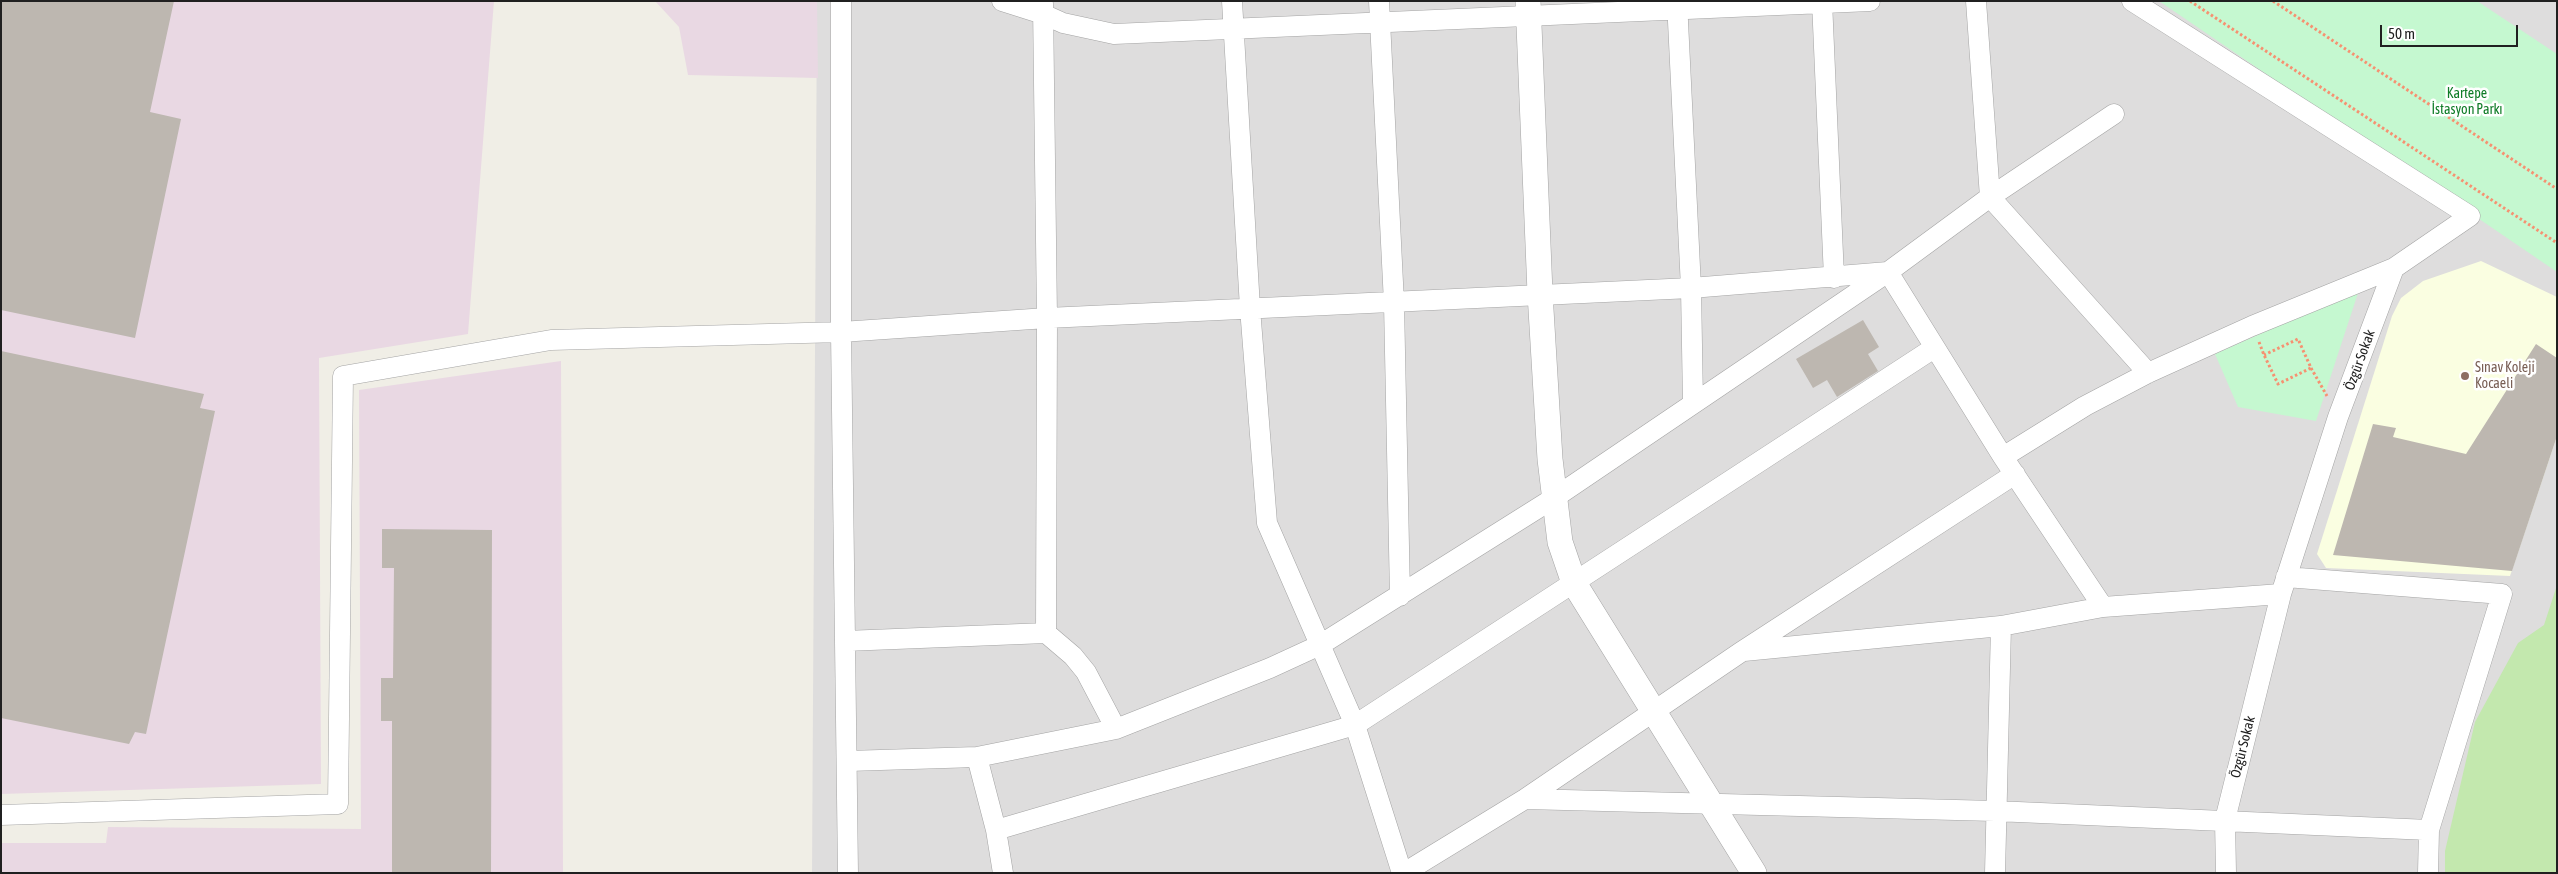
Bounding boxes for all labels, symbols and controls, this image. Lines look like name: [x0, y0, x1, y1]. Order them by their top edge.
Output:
scale bar: [2383, 15, 2520, 47]
text: 50 m: [2388, 25, 2415, 42]
park label: Kartepe İstasyon Parkı: [2431, 86, 2503, 118]
street label: Özgür Sokak: [2341, 327, 2379, 393]
place label: Sınav Koleji Kocaeli: [2475, 360, 2535, 392]
marker: Sınav Koleji Kocaeli: [2459, 370, 2471, 382]
street label: Özgür Sokak: [2227, 714, 2259, 780]

